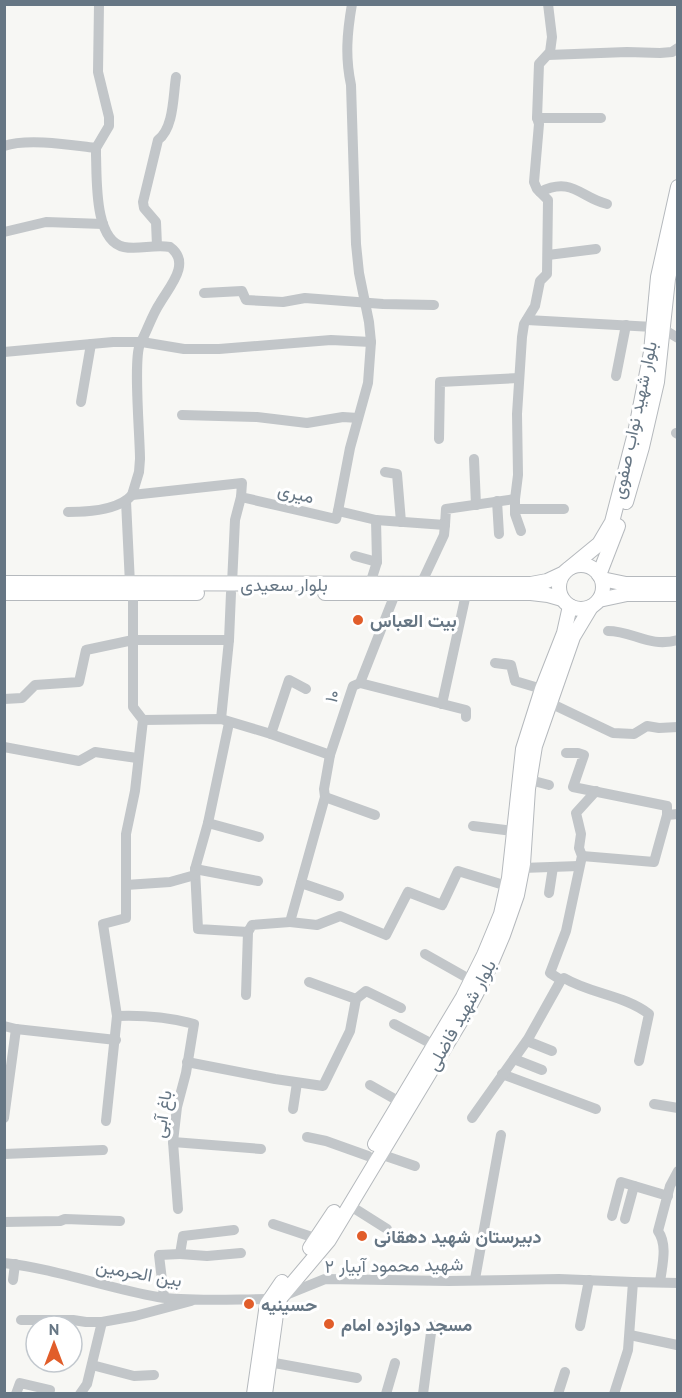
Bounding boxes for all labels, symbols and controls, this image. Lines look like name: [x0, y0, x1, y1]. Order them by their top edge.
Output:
street label: بلوار شهید نواب صفوی: [606, 339, 662, 501]
street label: میری: [276, 478, 316, 508]
street label: بلوار سعیدی: [240, 573, 328, 596]
place label: بیت العباس: [370, 609, 457, 632]
marker: بیت العباس: [351, 613, 365, 627]
street label: ۱۰: [319, 686, 345, 706]
street label: بلوار شهید فاضلی: [421, 955, 501, 1075]
street label: باغ آبی: [147, 1089, 178, 1139]
place label: دبیرستان شهید دهقانی: [374, 1225, 542, 1248]
marker: دبیرستان شهید دهقانی: [355, 1229, 369, 1243]
street label: شهید محمود آبیار ۲: [324, 1252, 464, 1278]
street label: بین الحرمین: [94, 1254, 184, 1292]
place label: حسینیه: [261, 1293, 317, 1316]
marker: حسینیه: [242, 1297, 256, 1311]
place label: مسجد دوازده امام: [341, 1313, 473, 1337]
north arrow: [24, 1314, 84, 1374]
marker: مسجد دوازده امام: [322, 1317, 336, 1331]
text: N: [49, 1319, 59, 1339]

